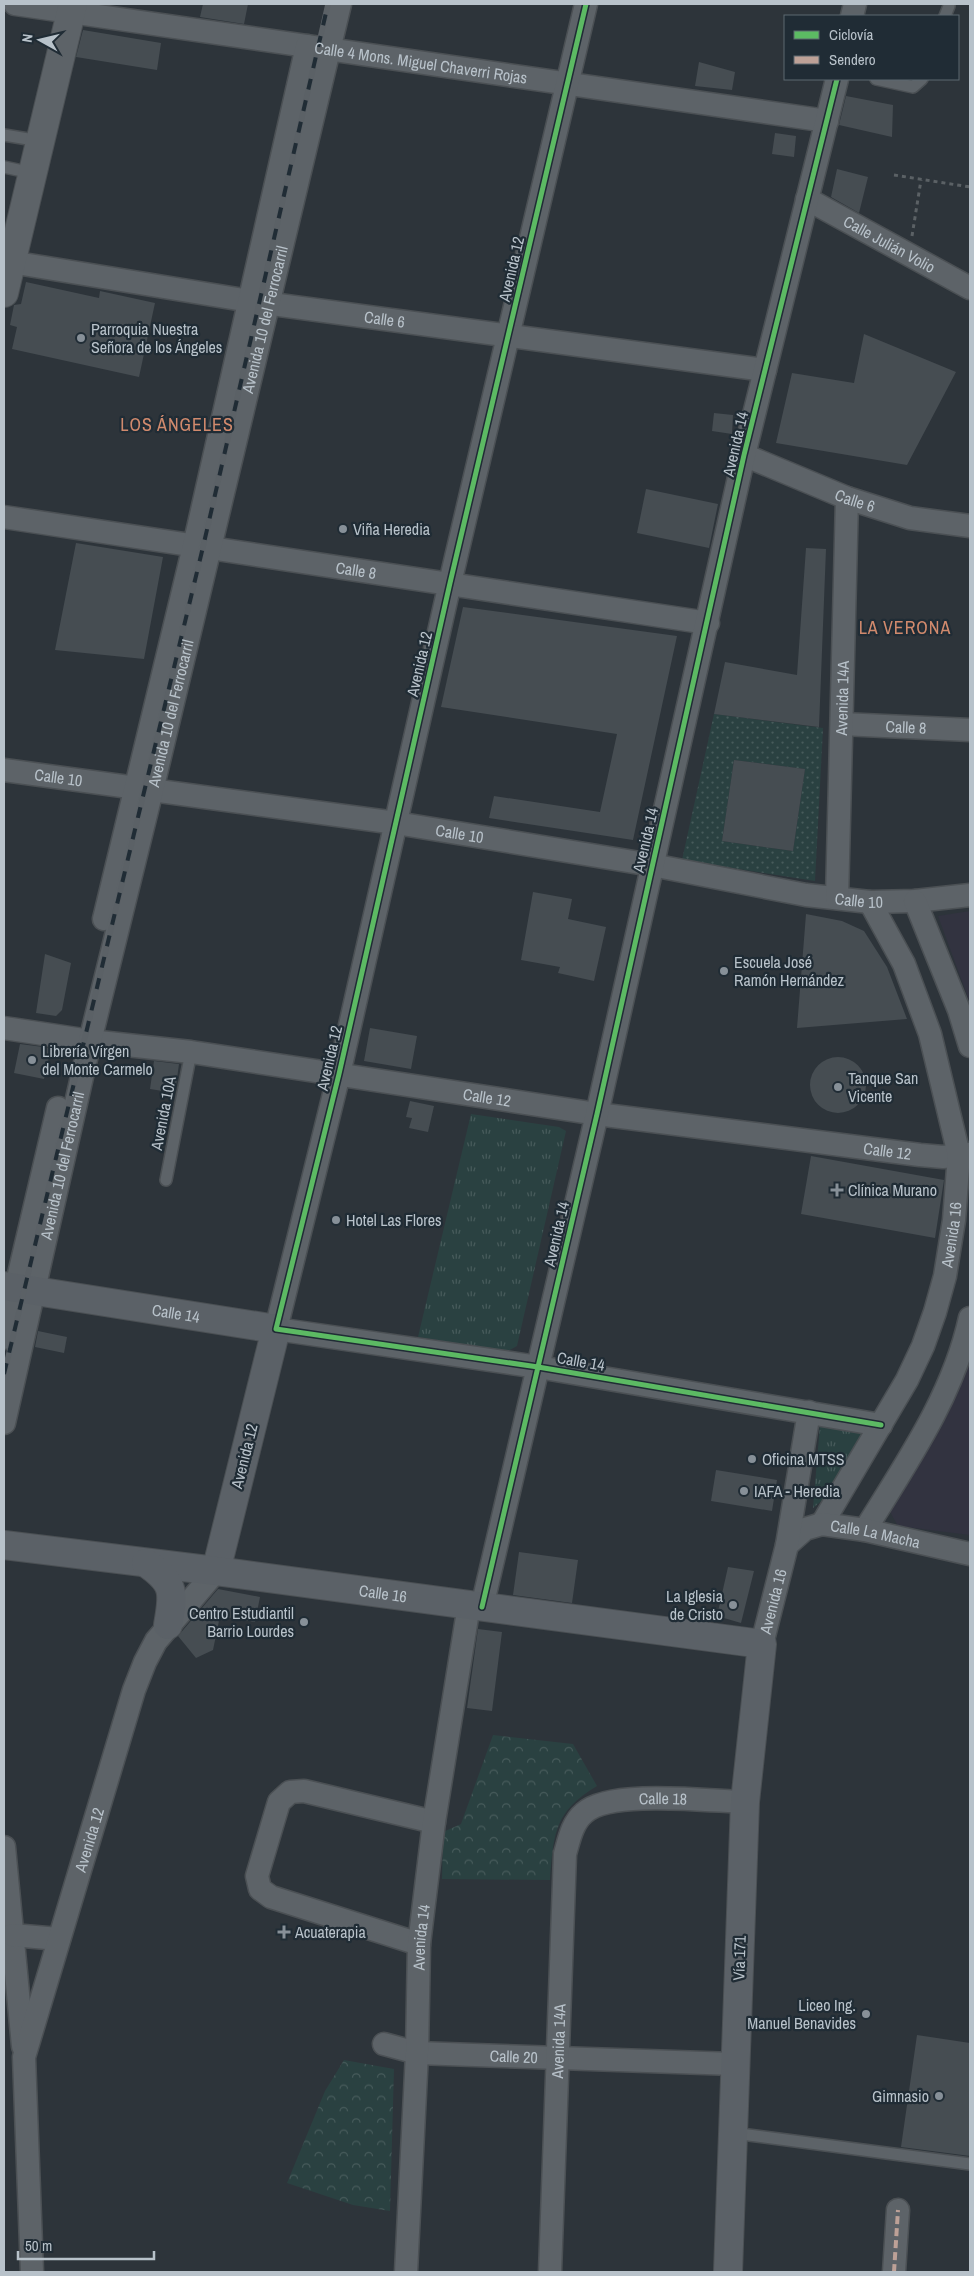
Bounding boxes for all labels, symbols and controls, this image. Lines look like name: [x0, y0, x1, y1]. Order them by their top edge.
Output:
north arrow: [15, 15, 65, 65]
legend: [784, 15, 959, 80]
text: Ciclovía: [829, 24, 874, 45]
text: N: [18, 33, 37, 44]
street label: Calle 4 Mons. Miguel Chaverri Rojas: [313, 36, 529, 89]
text: Sendero: [829, 49, 876, 70]
street label: Calle Julián Volio: [840, 210, 939, 278]
street label: Avenida 12: [493, 234, 529, 305]
street label: Avenida 10 del Ferrocarril: [236, 243, 293, 396]
street label: Calle 6: [363, 305, 406, 333]
place label: Parroquia Nuestra Señora de los Ángeles: [91, 318, 222, 358]
marker: Parroquia Nuestra Señora de los Ángeles: [75, 332, 87, 344]
street label: Avenida 14: [717, 409, 753, 480]
district label: LOS ÁNGELES: [120, 412, 234, 437]
street label: Calle 6: [832, 483, 878, 517]
place label: Viña Heredia: [353, 518, 431, 540]
marker: Viña Heredia: [337, 523, 349, 535]
street label: Calle 8: [334, 556, 378, 584]
district label: LA VERONA: [859, 615, 951, 640]
street label: Avenida 12: [401, 629, 437, 700]
street label: Avenida 10 del Ferrocarril: [142, 637, 199, 790]
street label: Avenida 14A: [830, 660, 854, 737]
street label: Calle 8: [885, 715, 927, 739]
street label: Calle 10: [33, 763, 84, 791]
street label: Avenida 14: [627, 805, 663, 876]
street label: Calle 10: [434, 819, 485, 848]
street label: Calle 10: [834, 887, 883, 913]
place label: Escuela José Ramón Hernández: [734, 951, 845, 991]
marker: Escuela José Ramón Hernández: [718, 965, 730, 977]
street label: Avenida 12: [311, 1023, 347, 1094]
place label: Librería Vírgen del Monte Carmelo: [42, 1040, 153, 1080]
marker: Librería Vírgen del Monte Carmelo: [26, 1054, 38, 1066]
place label: Tanque San Vicente: [848, 1067, 918, 1107]
street label: Avenida 10A: [145, 1074, 181, 1153]
marker: Tanque San Vicente: [832, 1081, 844, 1093]
street label: Calle 12: [462, 1083, 512, 1112]
street label: Avenida 10 del Ferrocarril: [34, 1089, 89, 1242]
street label: Calle 12: [862, 1137, 913, 1165]
place label: Clínica Murano: [848, 1179, 937, 1201]
marker: Clínica Murano: [830, 1183, 844, 1197]
street label: Avenida 14: [538, 1199, 574, 1270]
street label: Avenida 16: [935, 1201, 966, 1270]
place label: Hotel Las Flores: [346, 1209, 442, 1231]
marker: Hotel Las Flores: [330, 1214, 342, 1226]
street label: Calle 14: [150, 1299, 201, 1328]
street label: Calle 14: [555, 1346, 607, 1376]
street label: Avenida 12: [225, 1421, 263, 1492]
place label: Oficina MTSS: [762, 1448, 845, 1470]
marker: Oficina MTSS: [746, 1453, 758, 1465]
place label: IAFA - Heredia: [754, 1480, 841, 1502]
marker: IAFA - Heredia: [738, 1485, 750, 1497]
street label: Calle La Macha: [829, 1514, 923, 1553]
street label: Avenida 16: [754, 1567, 792, 1637]
street label: Calle 16: [358, 1579, 408, 1607]
place label: La Iglesia de Cristo: [666, 1585, 724, 1625]
marker: La Iglesia de Cristo: [727, 1599, 739, 1611]
place label: Centro Estudiantil Barrio Lourdes: [189, 1602, 294, 1642]
marker: Centro Estudiantil Barrio Lourdes: [298, 1616, 310, 1628]
street label: Calle 18: [638, 1787, 688, 1810]
street label: Avenida 12: [69, 1805, 109, 1876]
street label: Avenida 14: [407, 1903, 435, 1972]
place label: Acuaterapia: [294, 1921, 366, 1943]
marker: Acuaterapia: [277, 1925, 291, 1939]
street label: Vía 171: [727, 1934, 751, 1981]
place label: Liceo Ing. Manuel Benavides: [747, 1994, 856, 2034]
street label: Avenida 14A: [546, 2003, 571, 2080]
marker: Liceo Ing. Manuel Benavides: [860, 2008, 872, 2020]
street label: Calle 20: [489, 2045, 538, 2068]
place label: Gimnasio: [872, 2085, 929, 2107]
marker: Gimnasio: [933, 2090, 945, 2102]
scale bar: [18, 2228, 154, 2260]
text: 50 m: [25, 2235, 52, 2256]

